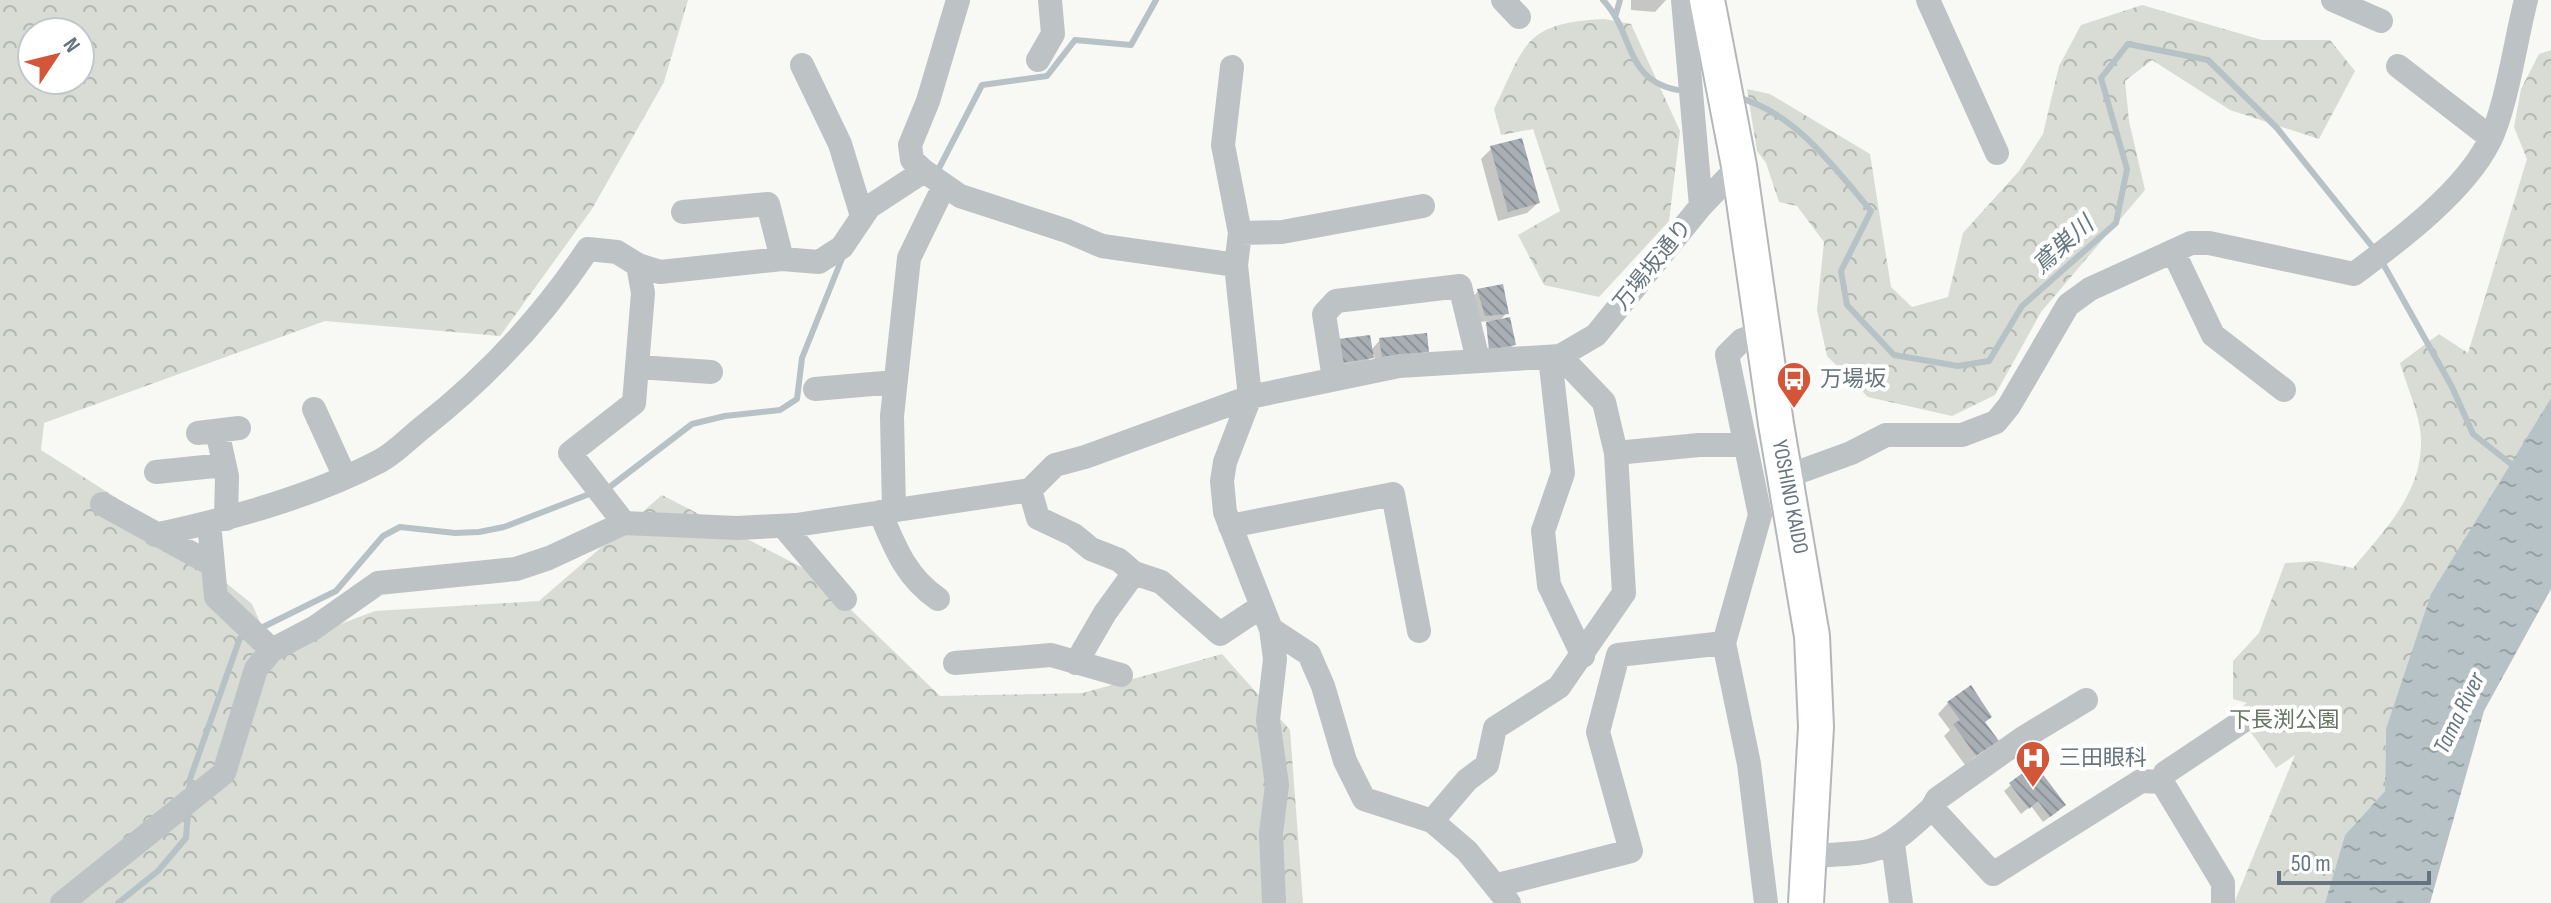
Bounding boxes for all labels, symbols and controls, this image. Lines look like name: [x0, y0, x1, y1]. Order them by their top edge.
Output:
north arrow: [16, 16, 96, 96]
text: N: [57, 33, 86, 58]
water label: 鳶巣川: [2027, 208, 2102, 280]
street label: 万場坂通り: [1608, 214, 1698, 316]
bus stop icon: 万場坂: [1775, 360, 1813, 410]
place label: 万場坂: [1820, 366, 1886, 393]
street label: YOSHINO KAIDO: [1766, 438, 1814, 556]
water label: Tama River: [2427, 667, 2492, 758]
park label: 下長渕公園: [2229, 707, 2339, 734]
hospital icon: 三田眼科: [2014, 739, 2052, 789]
place label: 三田眼科: [2059, 745, 2147, 772]
scale bar: [2279, 835, 2429, 885]
text: 50 m: [2291, 849, 2331, 878]

